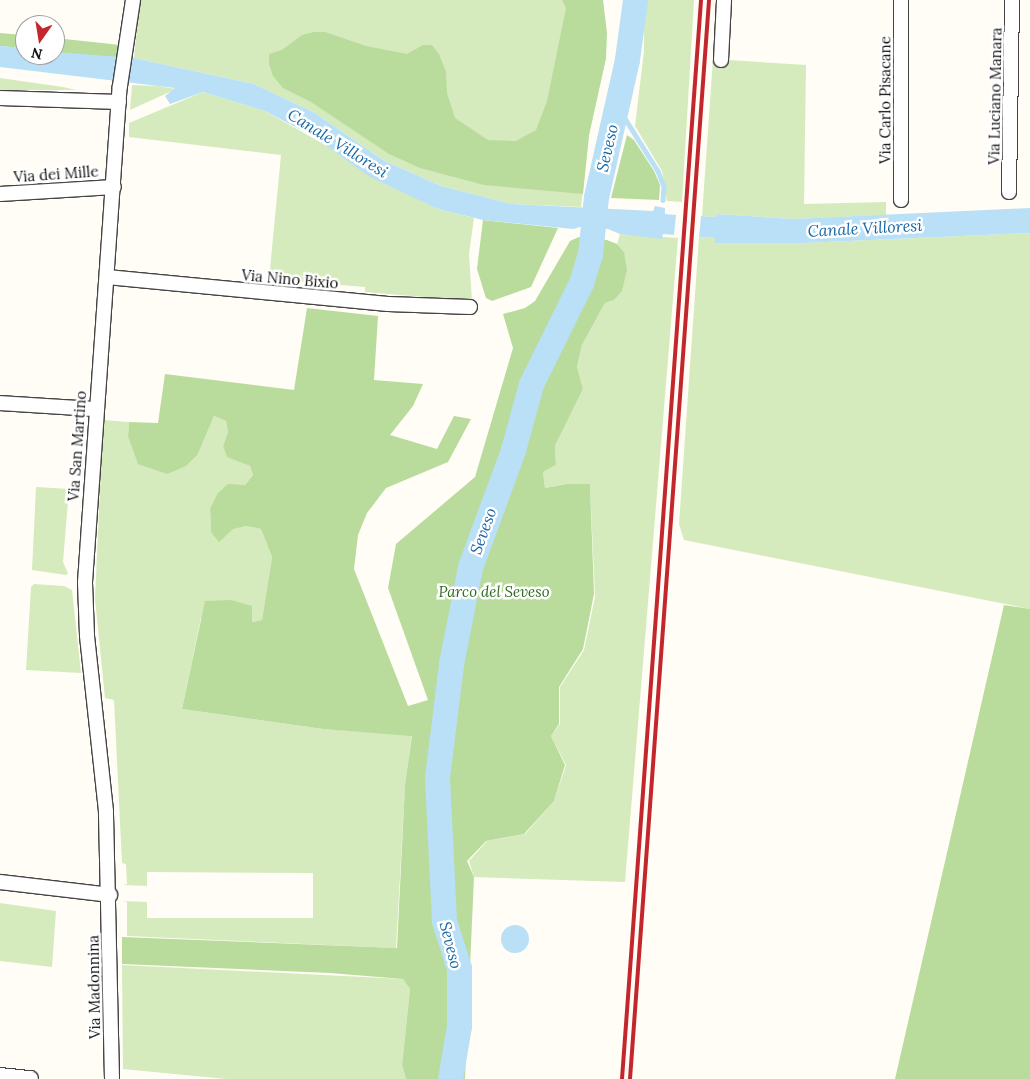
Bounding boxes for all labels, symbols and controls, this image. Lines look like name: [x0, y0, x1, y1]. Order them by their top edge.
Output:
north arrow: [15, 15, 65, 65]
street label: Via Luciano Manara: [985, 27, 1005, 165]
street label: Via Carlo Pisacane: [876, 36, 894, 164]
text: N: [30, 44, 44, 64]
water label: Canale Villoresi: [284, 105, 392, 181]
water label: Seveso: [592, 122, 622, 174]
street label: Via dei Mille: [13, 162, 99, 186]
water label: Canale Villoresi: [807, 215, 923, 241]
street label: Via Nino Bixio: [241, 266, 339, 292]
street label: Via San Martino: [64, 390, 90, 502]
water label: Seveso: [466, 505, 500, 557]
park label: Parco del Seveso: [438, 583, 550, 601]
water label: Seveso: [436, 919, 466, 971]
street label: Via Madonnina: [84, 935, 104, 1039]

